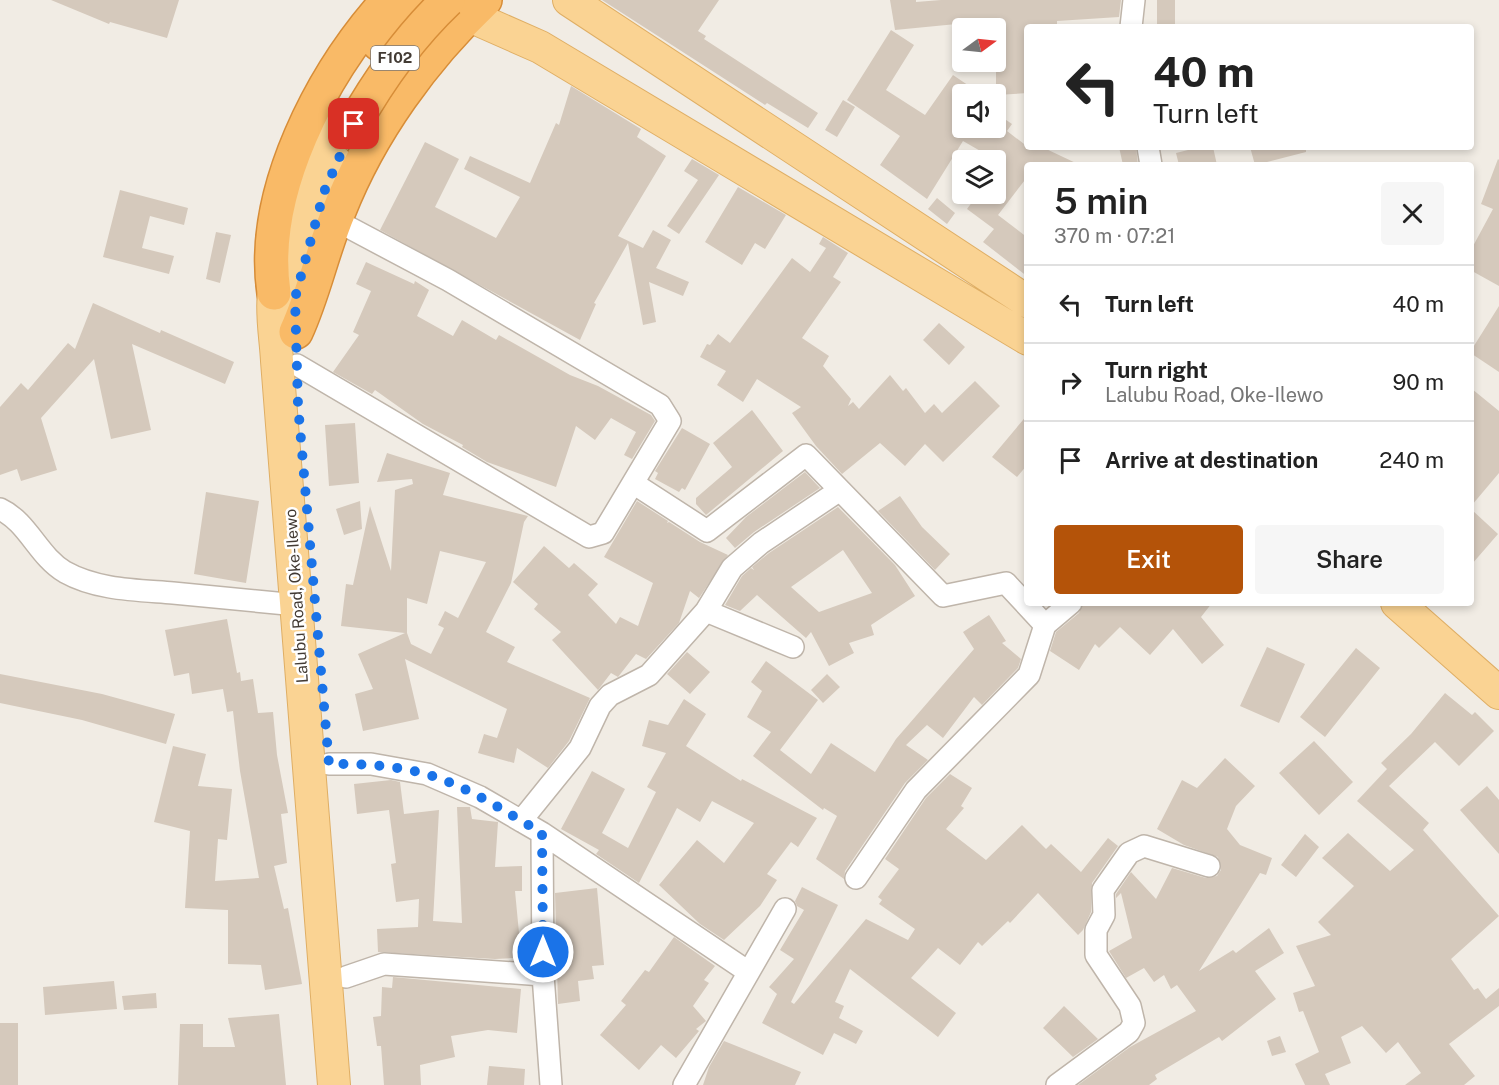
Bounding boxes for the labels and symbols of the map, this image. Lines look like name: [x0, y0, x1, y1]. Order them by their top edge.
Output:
north arrow: [952, 18, 1006, 72]
road number: F102: [371, 46, 419, 70]
pin: [328, 98, 379, 149]
street label: Lalubu Road, Oke-Ilewo: [281, 508, 312, 684]
position arrow: [511, 920, 575, 984]

